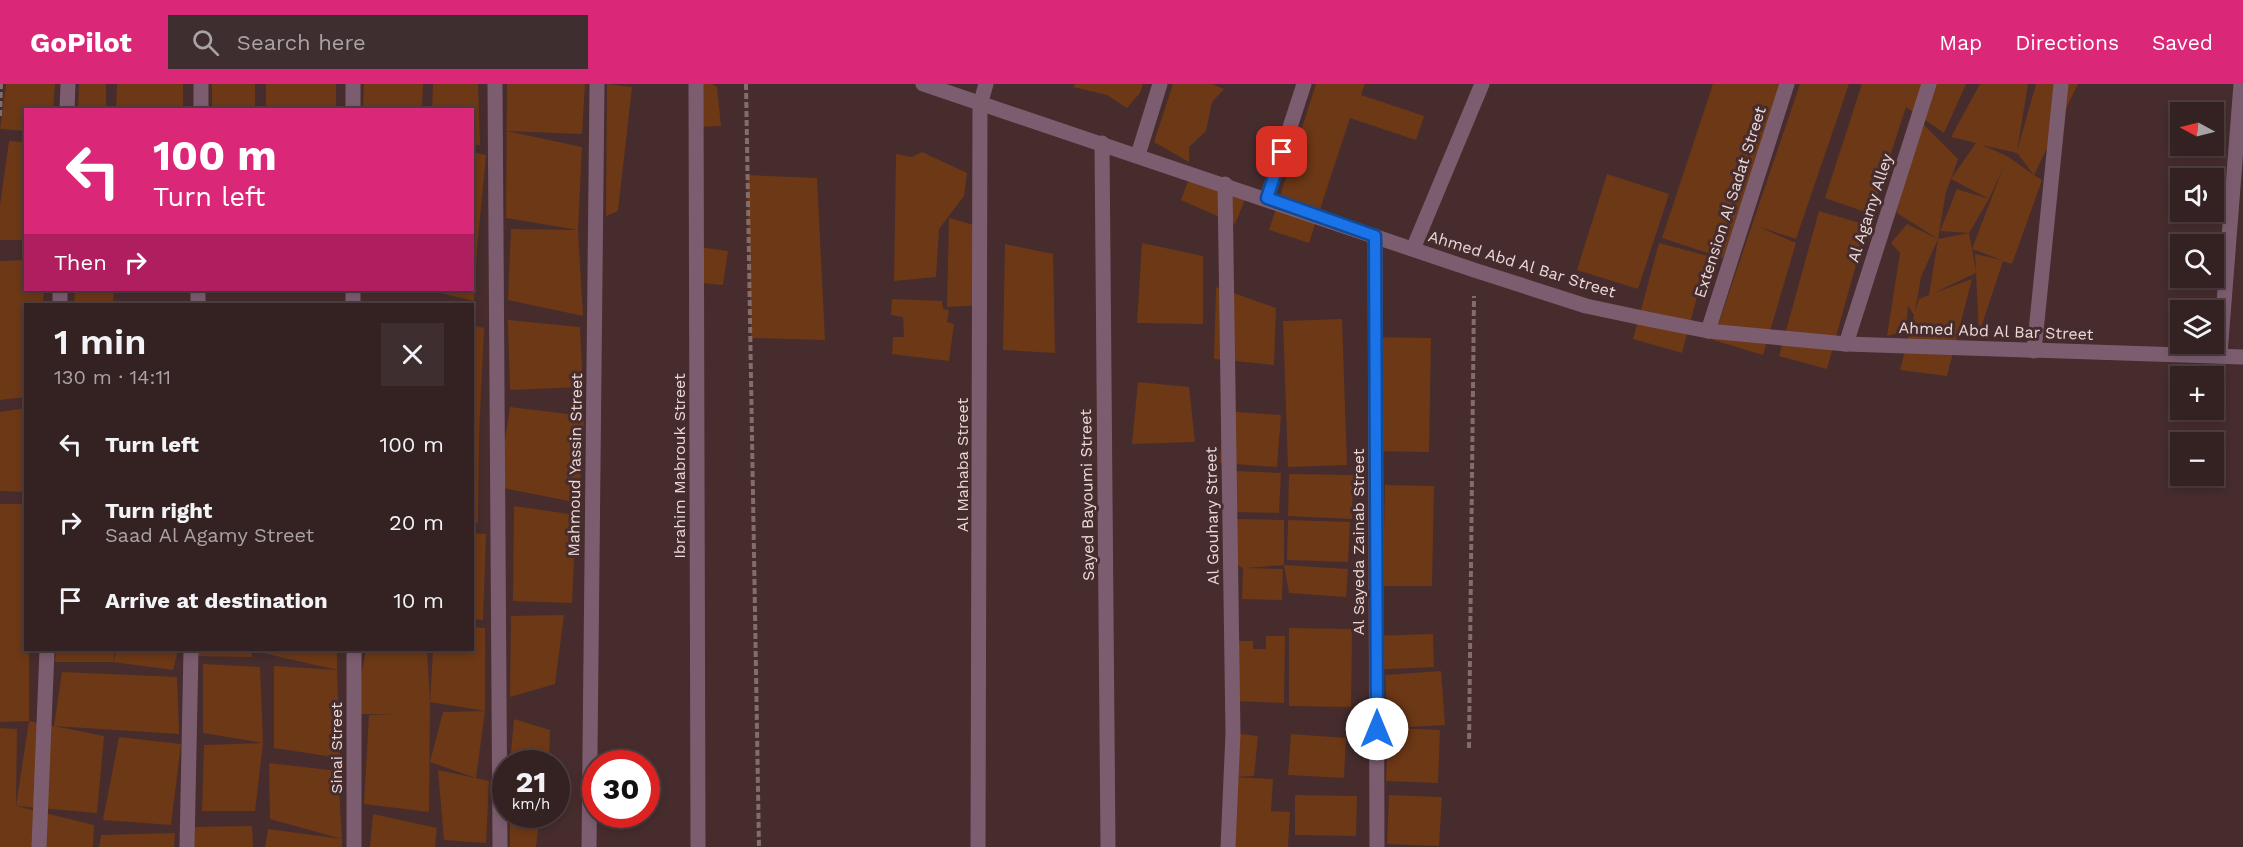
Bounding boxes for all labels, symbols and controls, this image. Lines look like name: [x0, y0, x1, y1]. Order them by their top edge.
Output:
search box: [168, 15, 588, 69]
text: GoPilot: [30, 26, 132, 59]
icon: search: [189, 26, 222, 59]
text: Search here: [237, 30, 366, 55]
text: Map: [1939, 30, 1982, 55]
text: Directions: [2015, 30, 2119, 55]
text: Saved: [2152, 30, 2213, 55]
north arrow: [2170, 102, 2224, 156]
map controls: [2170, 102, 2224, 486]
street label: Extension Al Sadat Street: [1690, 104, 1770, 300]
pin: [1256, 126, 1307, 177]
text: 100 m: [153, 131, 277, 180]
icon: left: [54, 132, 132, 210]
icon: arrive: [1265, 135, 1298, 168]
street label: Al Agamy Alley: [1844, 151, 1897, 265]
button: sound: [2170, 168, 2224, 222]
text: Turn left: [153, 181, 265, 213]
street label: Ahmed Abd Al Bar Street: [1426, 226, 1618, 302]
button: search: [2170, 234, 2224, 288]
icon: right: [119, 246, 152, 279]
text: Then: [54, 250, 107, 275]
button: layers: [2170, 300, 2224, 354]
street label: Ahmed Abd Al Bar Street: [1898, 318, 2094, 344]
text: 1 min: [54, 321, 146, 363]
button: close: [381, 323, 444, 386]
text: 130 m · 14:11: [54, 365, 171, 389]
button: +: [2170, 366, 2224, 420]
street label: Mahmoud Yassin Street: [564, 373, 586, 557]
street label: Ibrahim Mabrouk Street: [670, 373, 689, 559]
street label: Al Mahaba Street: [953, 398, 972, 532]
street label: Sayed Bayoumi Street: [1076, 409, 1098, 581]
icon: left: [54, 428, 87, 461]
text: Turn left: [105, 432, 199, 457]
text: 100 m: [380, 432, 444, 457]
button: −: [2170, 432, 2224, 486]
street label: Al Gouhary Street: [1201, 446, 1223, 585]
street label: Al Sayeda Zainab Street: [1349, 448, 1368, 635]
text: Turn right: [105, 498, 212, 523]
icon: right: [54, 506, 87, 539]
text: 20 m: [389, 510, 444, 535]
text: Saad Al Agamy Street: [105, 523, 314, 547]
icon: arrive: [54, 584, 87, 617]
text: Arrive at destination: [105, 588, 328, 613]
text: 10 m: [393, 588, 444, 613]
position arrow: [1345, 697, 1409, 761]
street label: Sinai Street: [327, 702, 346, 794]
speed limit sign: 30: [582, 750, 660, 828]
text: 21: [516, 764, 546, 799]
text: km/h: [512, 795, 550, 813]

